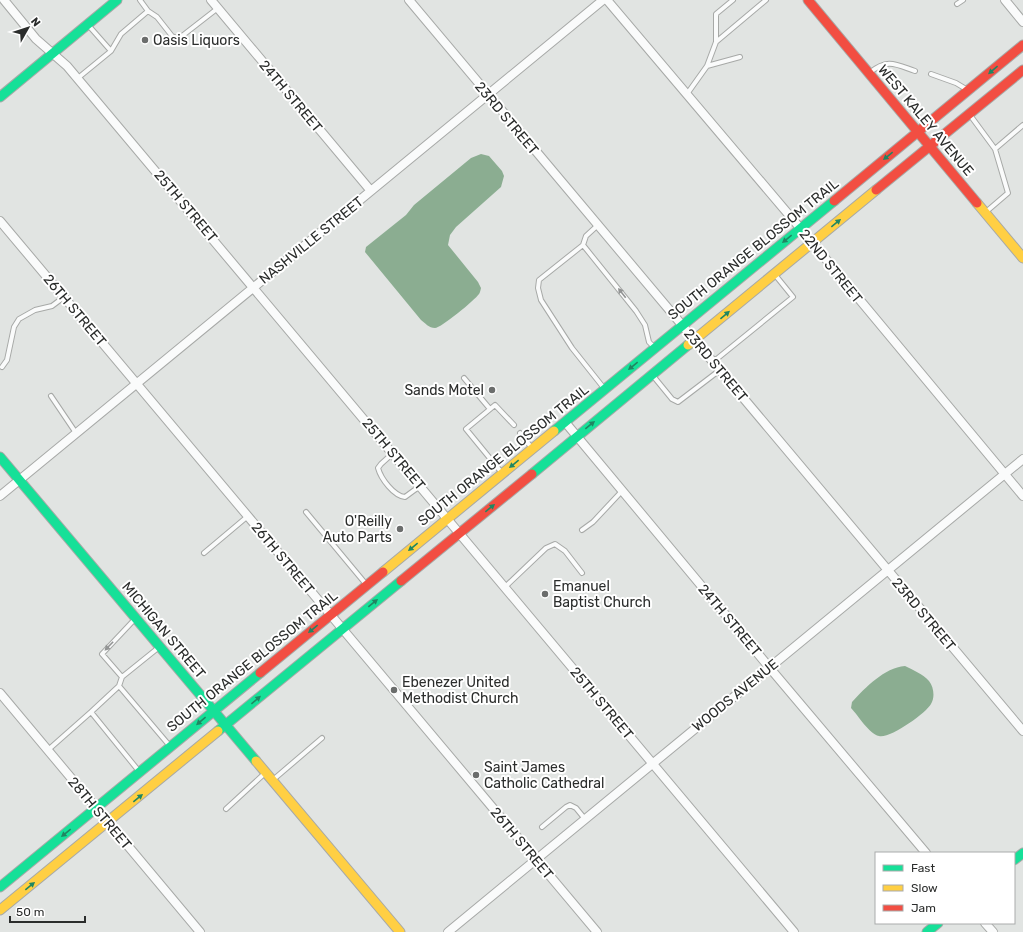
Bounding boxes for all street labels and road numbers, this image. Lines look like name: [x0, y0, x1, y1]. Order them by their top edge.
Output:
street label: 24TH STREET: [256, 57, 326, 136]
street label: WEST KALEY AVENUE: [874, 61, 977, 179]
street label: 23RD STREET: [471, 78, 542, 158]
street label: 25TH STREET: [150, 167, 221, 246]
street label: SOUTH ORANGE BLOSSOM TRAIL: [665, 175, 842, 324]
street label: NASHVILLE STREET: [256, 193, 367, 288]
street label: 22ND STREET: [796, 226, 866, 307]
street label: 26TH STREET: [40, 271, 110, 350]
street label: 23RD STREET: [680, 325, 751, 405]
street label: SOUTH ORANGE BLOSSOM TRAIL: [415, 381, 592, 530]
street label: 25TH STREET: [358, 415, 429, 494]
street label: 26TH STREET: [248, 519, 318, 598]
street label: 23RD STREET: [888, 574, 959, 654]
street label: MICHIGAN STREET: [118, 579, 209, 682]
street label: 24TH STREET: [695, 581, 765, 660]
street label: SOUTH ORANGE BLOSSOM TRAIL: [164, 587, 341, 736]
street label: WOODS AVENUE: [689, 655, 782, 735]
street label: 25TH STREET: [566, 664, 637, 743]
street label: 28TH STREET: [64, 774, 135, 853]
street label: 26TH STREET: [487, 804, 557, 883]

